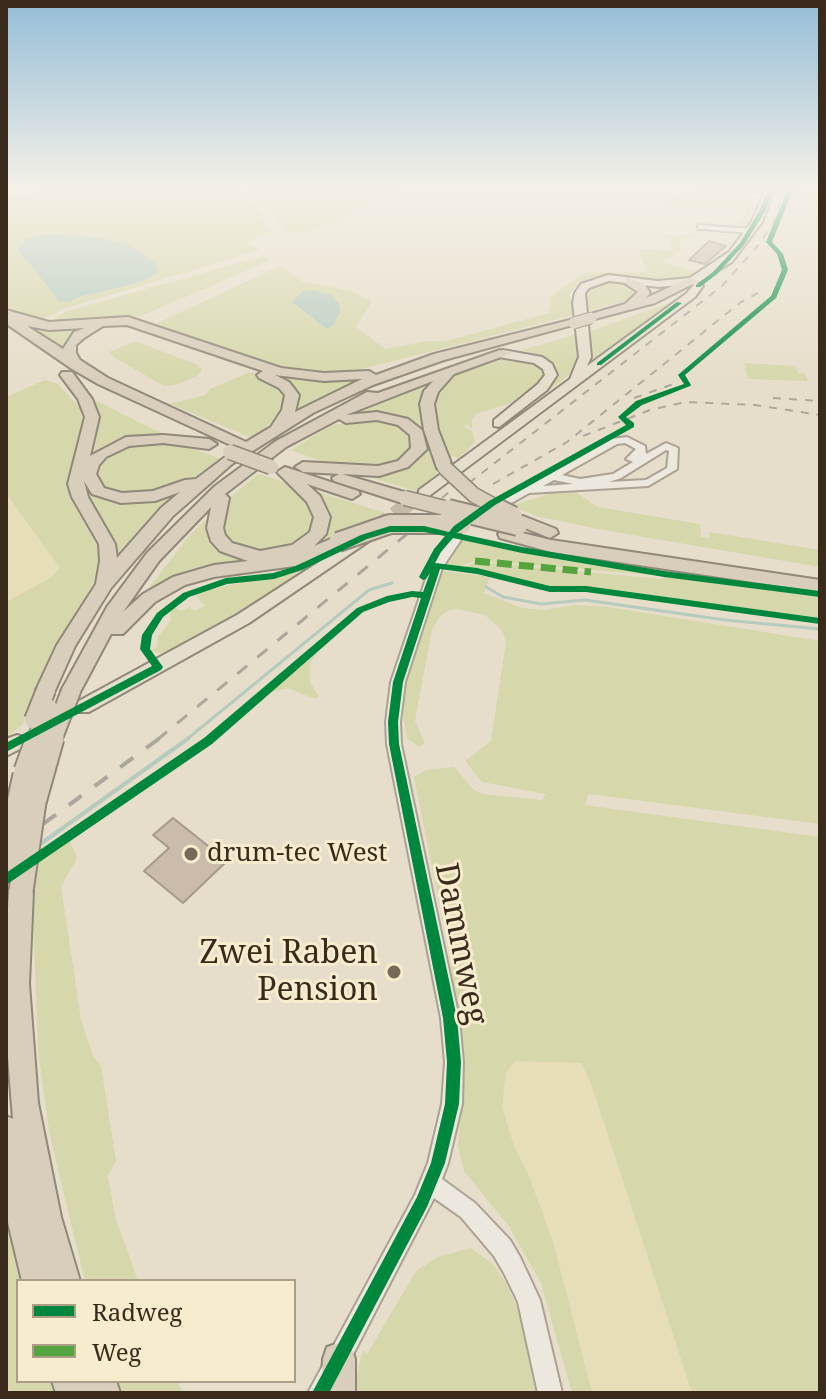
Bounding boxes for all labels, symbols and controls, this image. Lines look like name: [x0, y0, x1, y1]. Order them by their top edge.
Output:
place label: drum-tec West: [207, 838, 387, 870]
marker: drum-tec West: [182, 845, 200, 863]
street label: Dammweg: [426, 860, 494, 1028]
place label: Zwei Raben Pension: [199, 935, 378, 1010]
marker: Zwei Raben Pension: [385, 963, 403, 981]
legend: [16, 1279, 296, 1383]
text: Radweg: [92, 1295, 182, 1328]
text: Weg: [92, 1335, 141, 1368]

